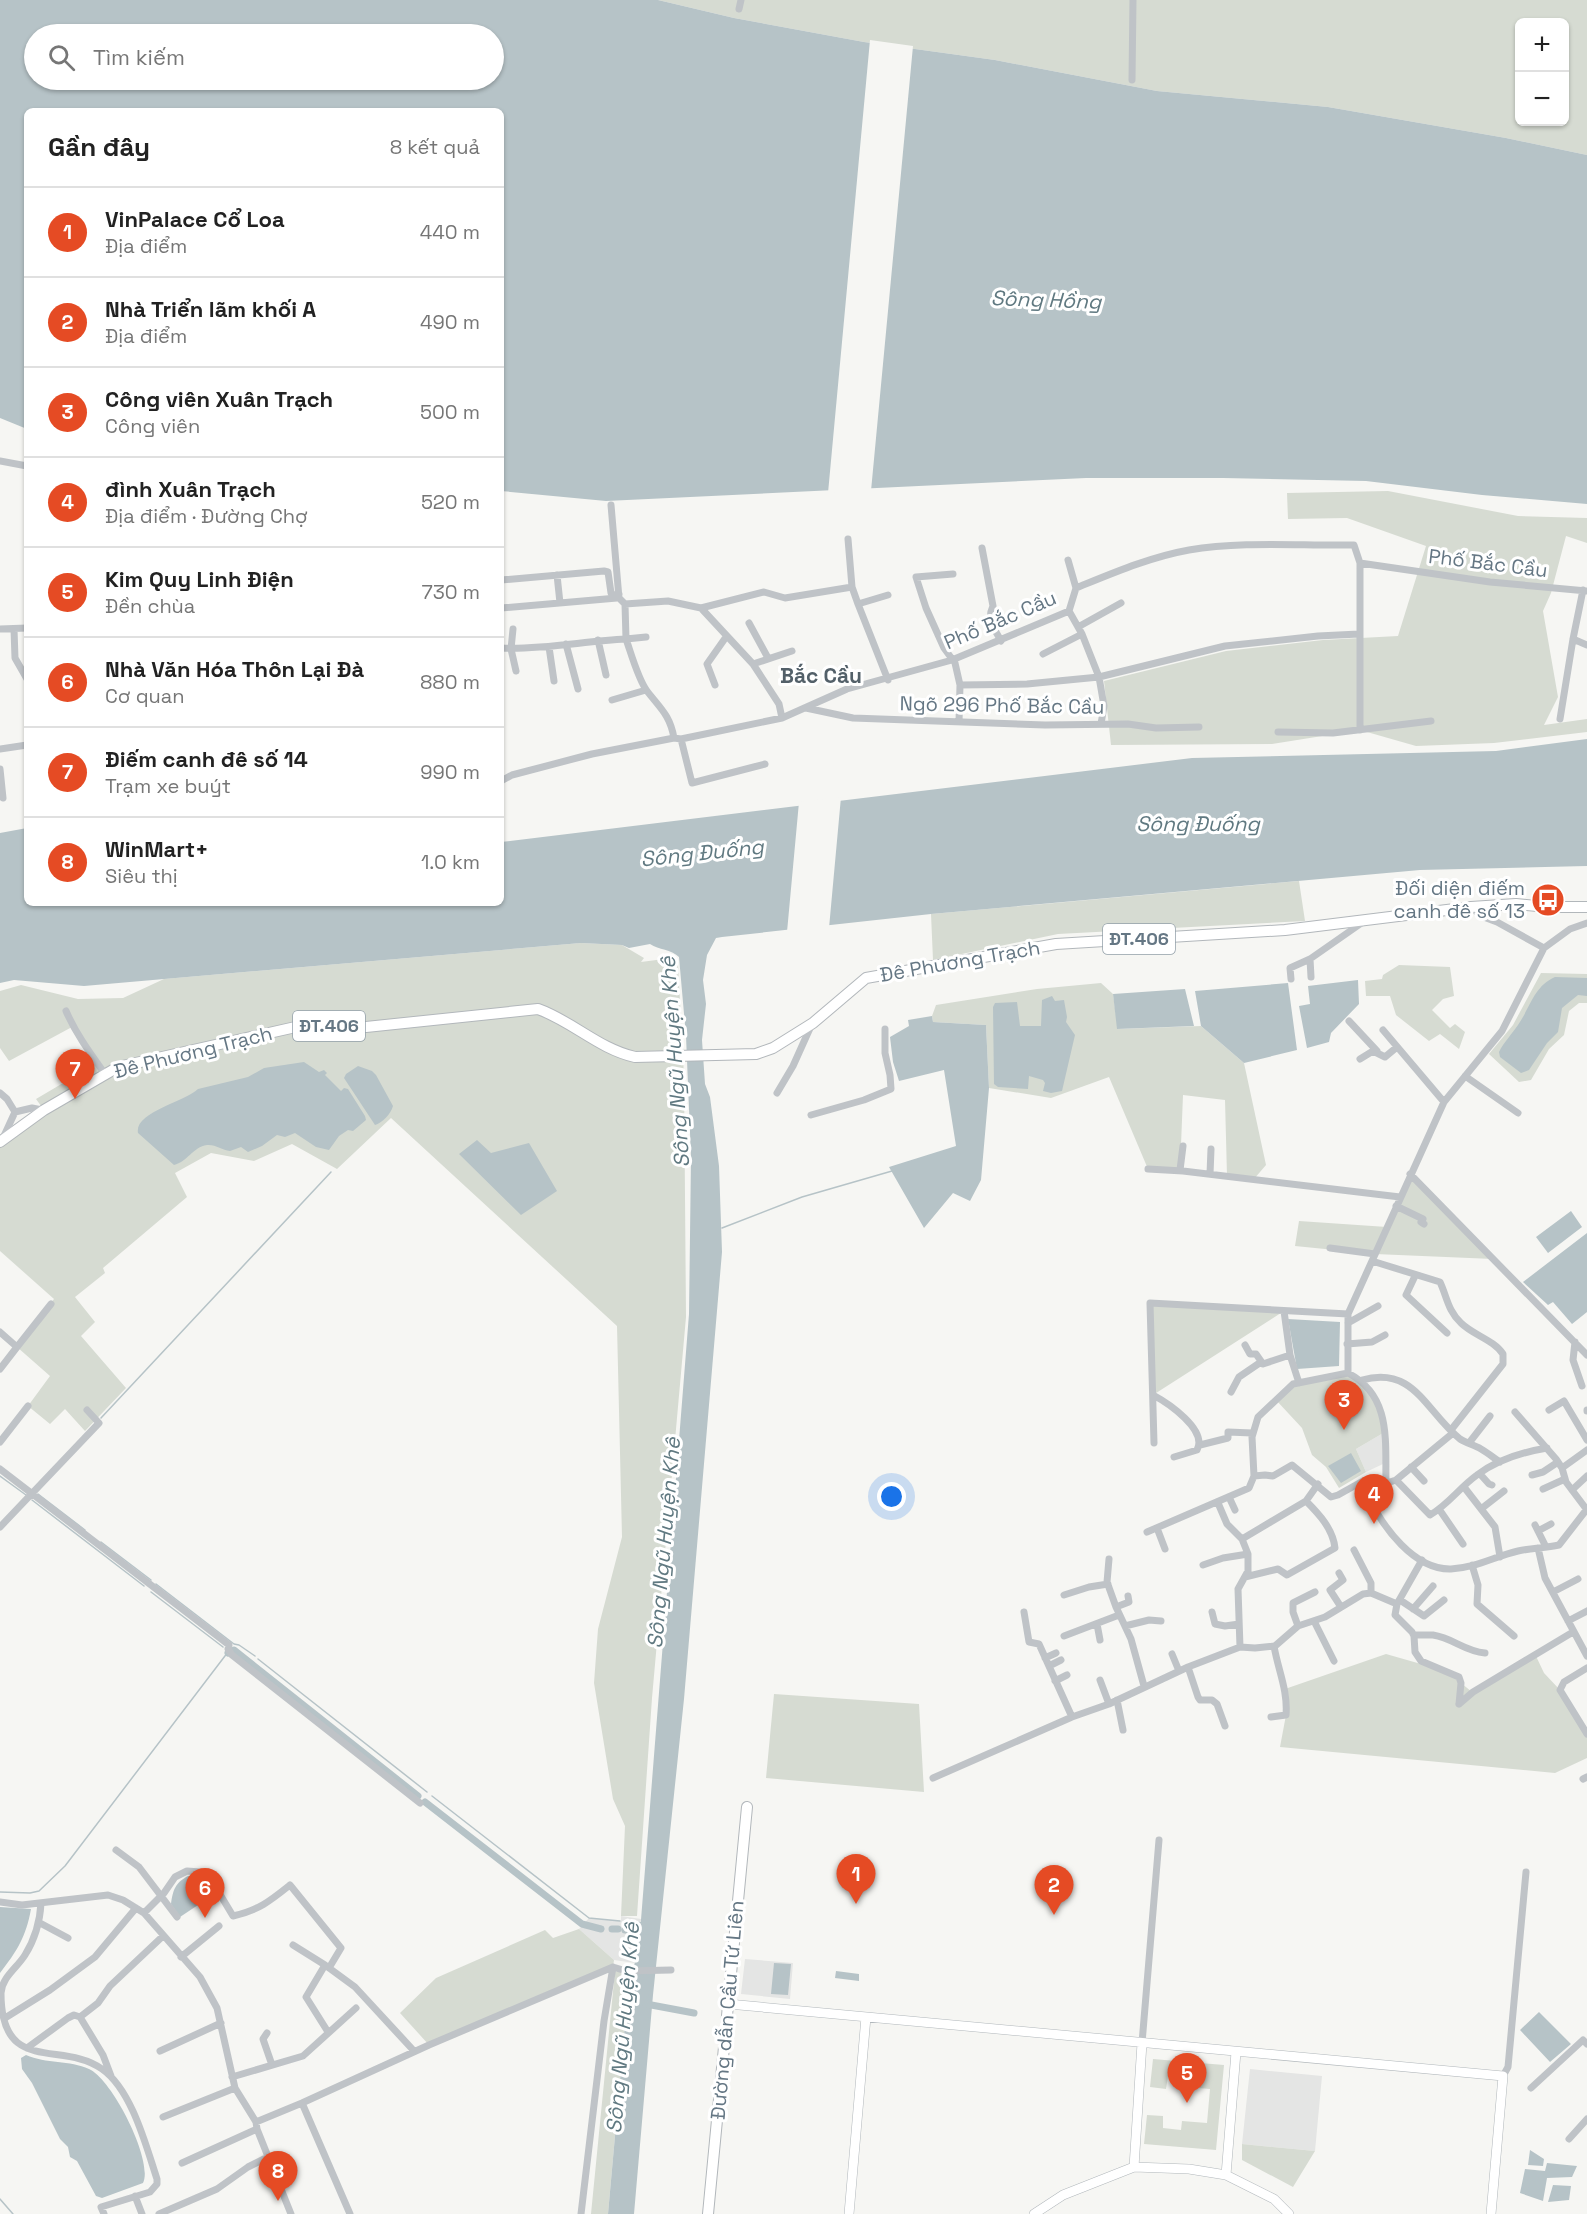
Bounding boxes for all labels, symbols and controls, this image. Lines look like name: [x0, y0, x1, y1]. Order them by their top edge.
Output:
map controls: [1515, 18, 1569, 126]
button: +: [1515, 18, 1569, 72]
search box: [24, 24, 504, 90]
icon: search: [45, 41, 78, 74]
text: Tìm kiếm: [93, 43, 185, 71]
button: −: [1515, 72, 1569, 126]
text: Gần đây: [48, 130, 150, 164]
text: 8 kết quả: [390, 134, 480, 160]
text: VinPalace Cổ Loa: [105, 205, 285, 233]
text: 1: [63, 219, 72, 245]
text: 440 m: [420, 219, 480, 245]
text: Địa điểm: [105, 233, 187, 259]
water label: Sông Hồng: [990, 284, 1103, 315]
text: Nhà Triển lãm khối A: [105, 295, 316, 323]
text: 2: [62, 309, 73, 335]
text: 490 m: [420, 309, 480, 335]
text: Địa điểm: [105, 323, 187, 349]
text: Công viên Xuân Trạch: [105, 385, 333, 413]
text: 3: [61, 399, 74, 425]
text: 500 m: [420, 399, 480, 425]
text: Công viên: [105, 413, 200, 439]
text: đình Xuân Trạch: [105, 475, 276, 503]
text: 4: [61, 489, 74, 515]
text: 520 m: [421, 489, 480, 515]
text: Địa điểm · Đường Chợ: [105, 503, 308, 529]
street label: Phố Bắc Cầu: [1427, 543, 1549, 583]
text: Kim Quy Linh Điện: [105, 565, 294, 593]
text: 5: [62, 579, 74, 605]
text: 730 m: [421, 579, 480, 605]
street label: Phố Bắc Cầu: [940, 585, 1060, 655]
text: Đền chùa: [105, 593, 195, 619]
text: Nhà Văn Hóa Thôn Lại Đà: [105, 655, 364, 683]
district label: Bắc Cầu: [780, 662, 862, 689]
text: 6: [61, 669, 74, 695]
text: 880 m: [420, 669, 480, 695]
text: Cơ quan: [105, 683, 185, 709]
street label: Ngõ 296 Phố Bắc Cầu: [899, 690, 1105, 720]
text: Điếm canh đê số 14: [105, 745, 308, 773]
text: 7: [62, 759, 73, 785]
text: 990 m: [420, 759, 480, 785]
text: Trạm xe buýt: [105, 773, 231, 799]
water label: Sông Đuống: [1136, 810, 1261, 837]
water label: Sông Đuống: [639, 832, 766, 872]
text: WinMart+: [105, 835, 209, 863]
text: 8: [62, 849, 74, 875]
text: 1.0 km: [421, 849, 480, 875]
text: Siêu thị: [105, 863, 178, 889]
place label: Đối diện điếm canh đê số 13: [1394, 875, 1525, 924]
bus stop icon: Đối diện điếm canh đê số 13: [1530, 882, 1566, 918]
road number: ĐT.406: [1103, 924, 1175, 954]
street label: Đê Phương Trạch: [878, 934, 1042, 988]
water label: Sông Ngũ Huyện Khê: [654, 954, 695, 1169]
road number: ĐT.406: [293, 1011, 365, 1041]
street label: Đê Phương Trạch: [111, 1020, 275, 1084]
pin: 7: [56, 1050, 94, 1099]
pin: 3: [1324, 1380, 1364, 1430]
water label: Sông Ngũ Huyện Khê: [641, 1435, 686, 1650]
pin: 4: [1354, 1474, 1394, 1524]
your location: [877, 1482, 906, 1511]
pin: 1: [836, 1854, 876, 1904]
pin: 2: [1034, 1866, 1074, 1915]
pin: 6: [186, 1868, 224, 1918]
street label: Đường dẫn Cầu Tứ Liên: [704, 1899, 750, 2121]
water label: Sông Ngũ Huyện Khê: [600, 1920, 645, 2135]
pin: 5: [1168, 2054, 1206, 2103]
pin: 8: [258, 2152, 298, 2201]

